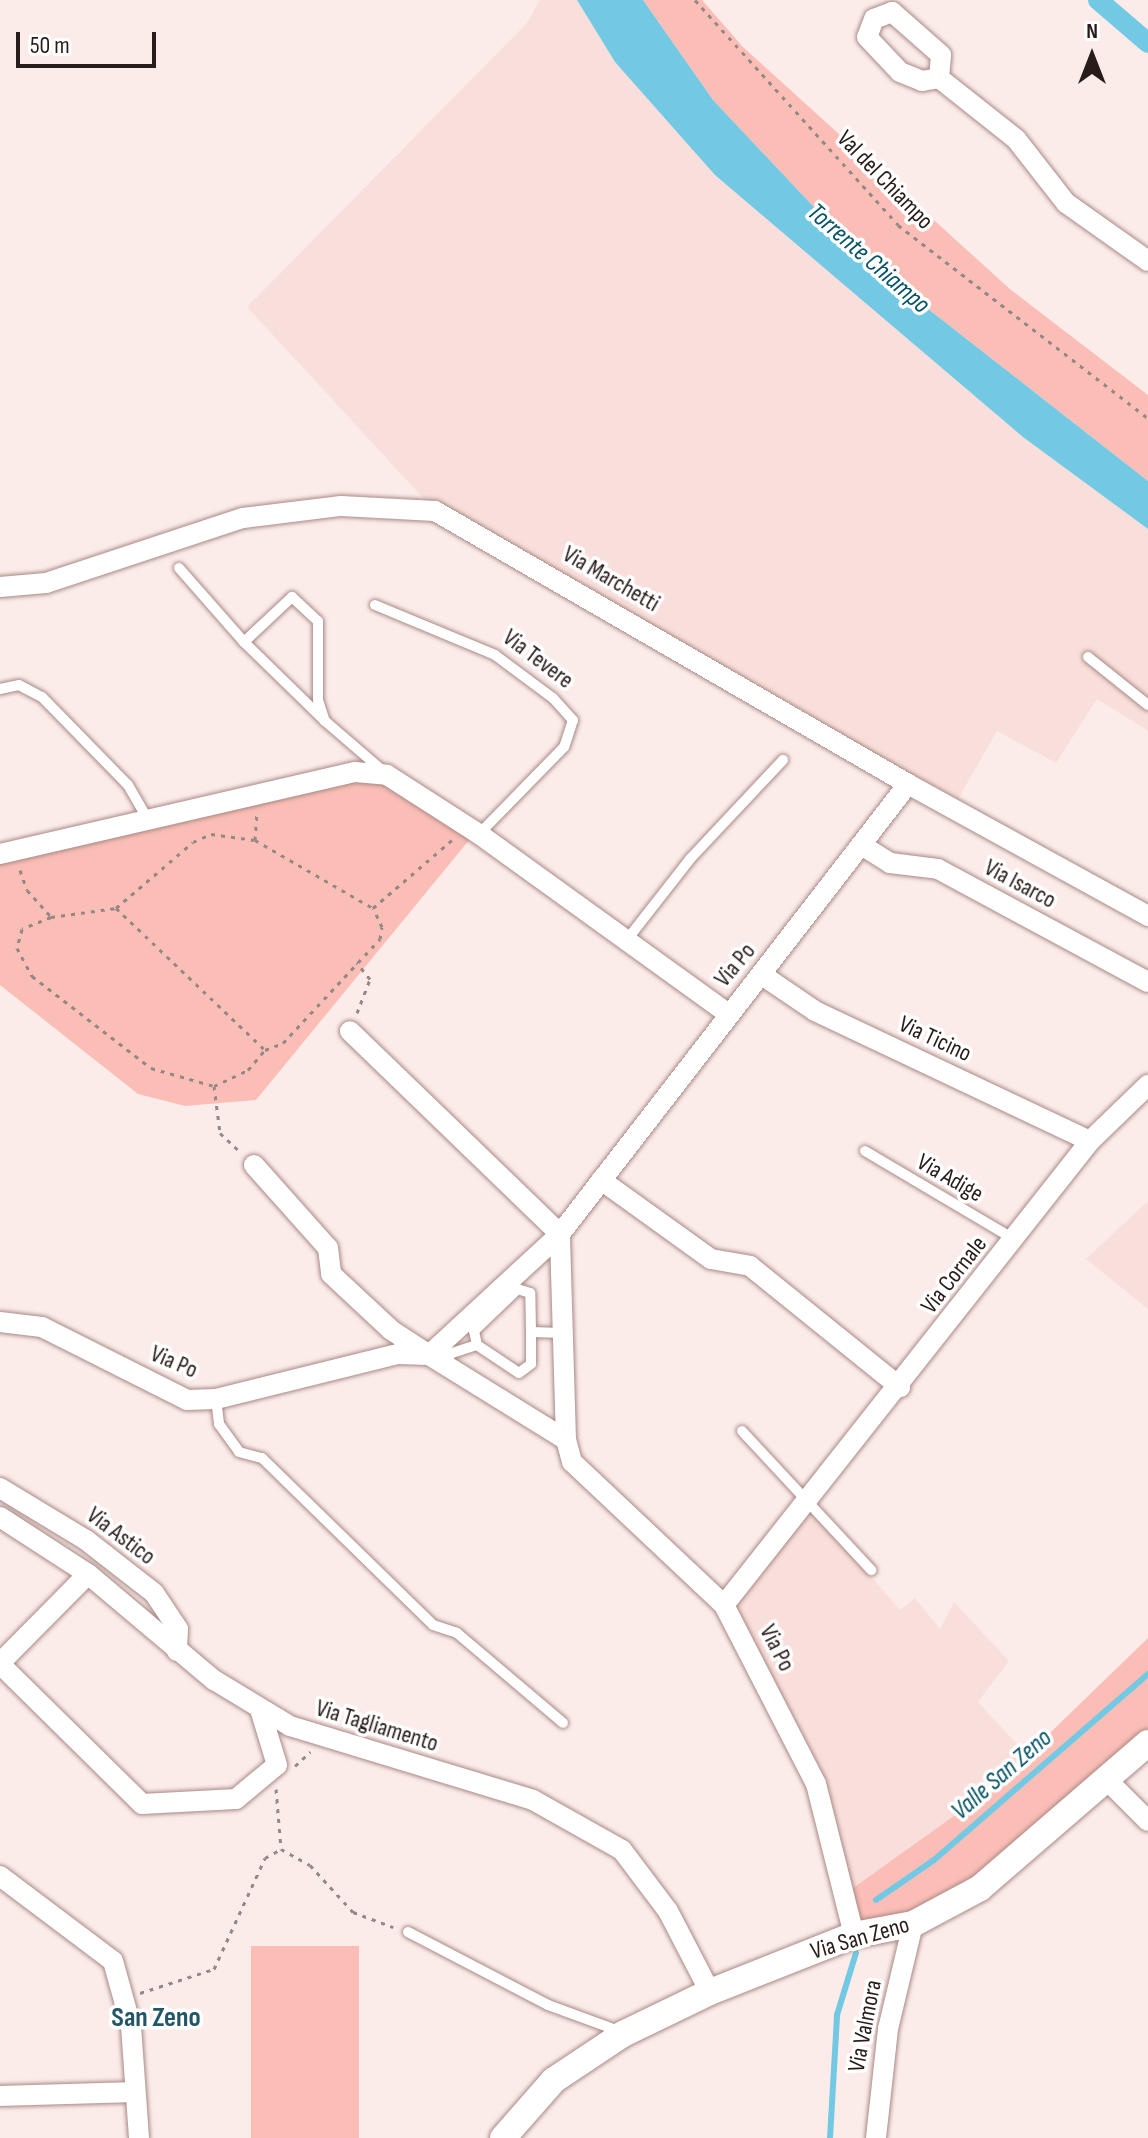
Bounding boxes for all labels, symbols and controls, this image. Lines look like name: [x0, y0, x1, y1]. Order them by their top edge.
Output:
scale bar: [20, 16, 160, 66]
north arrow: [1052, 16, 1132, 96]
text: N: [1086, 18, 1098, 45]
text: 50 m: [30, 31, 70, 60]
street label: Val del Chiampo: [831, 125, 939, 235]
water label: Torrente Chiampo: [800, 197, 936, 321]
street label: Via Marchetti: [558, 540, 664, 618]
street label: Via Tevere: [497, 623, 579, 695]
street label: Via Isarco: [979, 853, 1061, 915]
street label: Via Po: [708, 937, 762, 993]
street label: Via Ticino: [894, 1010, 976, 1068]
street label: Via Adige: [912, 1148, 988, 1208]
street label: Via Cornale: [915, 1231, 993, 1319]
street label: Via Po: [146, 1339, 202, 1385]
street label: Via Astico: [81, 1501, 161, 1571]
street label: Via Po: [753, 1620, 801, 1676]
street label: Via Tagliamento: [312, 1694, 442, 1758]
water label: Valle San Zeno: [945, 1723, 1059, 1827]
street label: Via San Zeno: [807, 1910, 913, 1966]
street label: Via Valmora: [842, 1978, 888, 2074]
district label: San Zeno: [111, 2001, 201, 2035]

